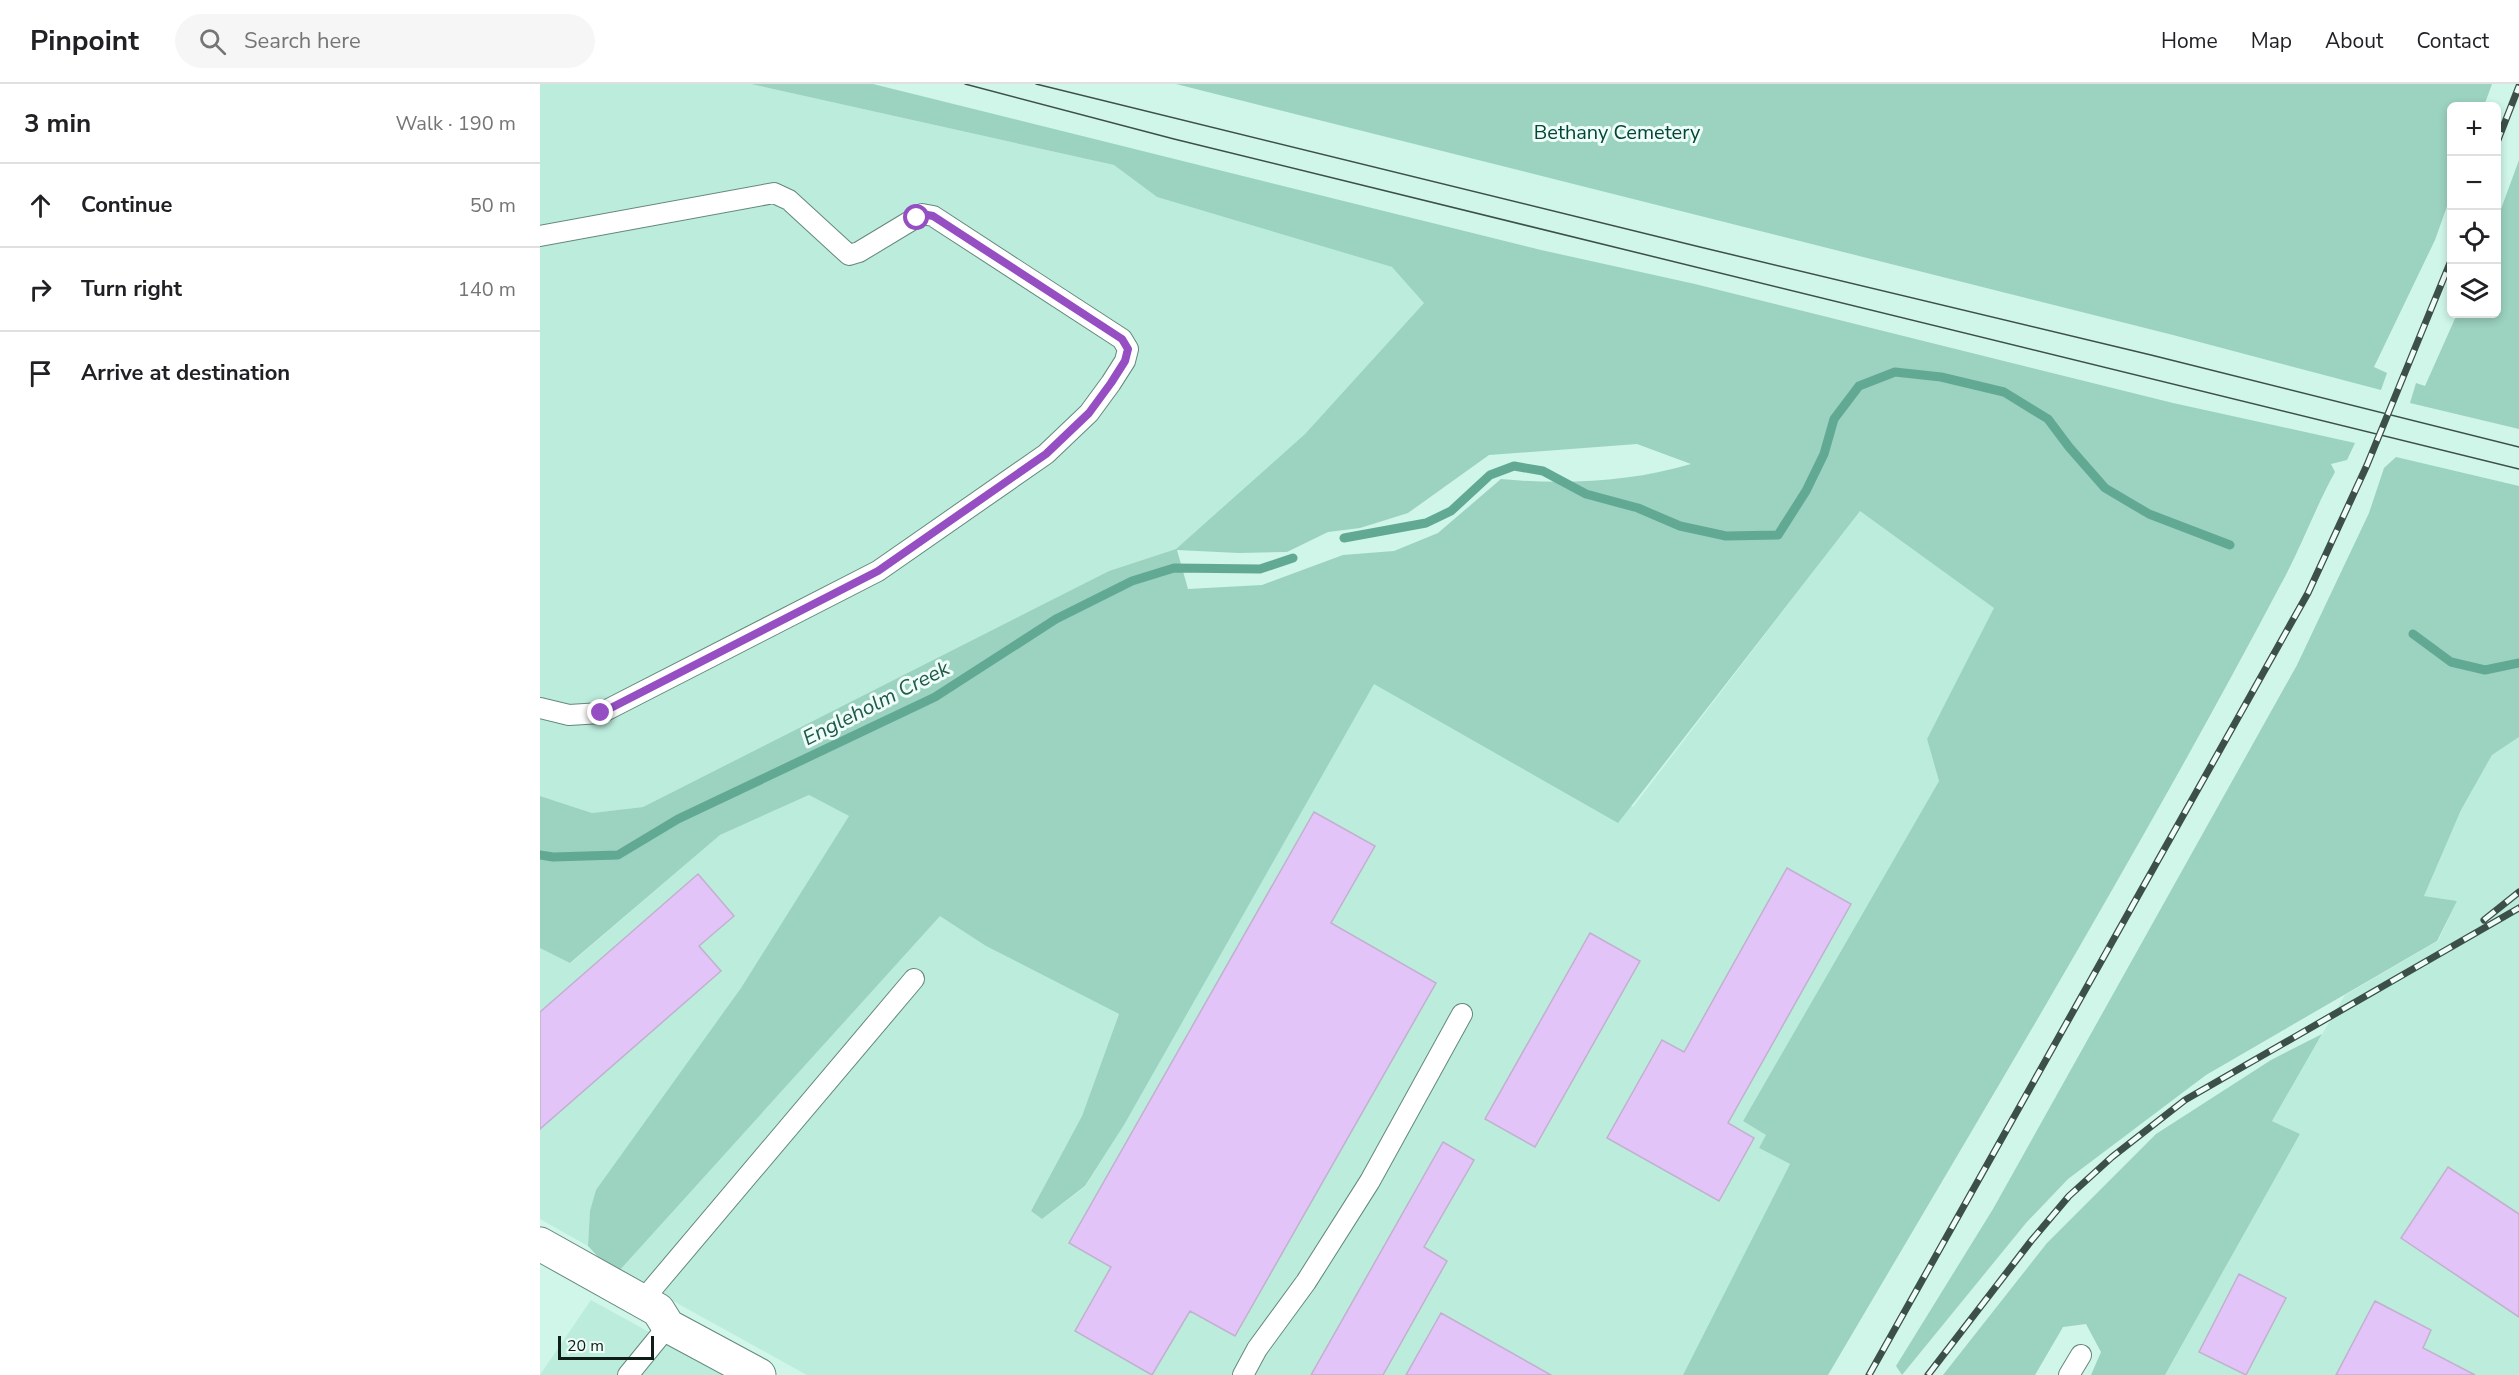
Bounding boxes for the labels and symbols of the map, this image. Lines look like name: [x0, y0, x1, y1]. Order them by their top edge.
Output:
park label: Bethany Cemetery: [1534, 119, 1701, 146]
route start: [903, 204, 929, 230]
water label: Engleholm Creek: [798, 654, 955, 752]
route end: [587, 699, 613, 725]
scale bar: [558, 1333, 654, 1360]

